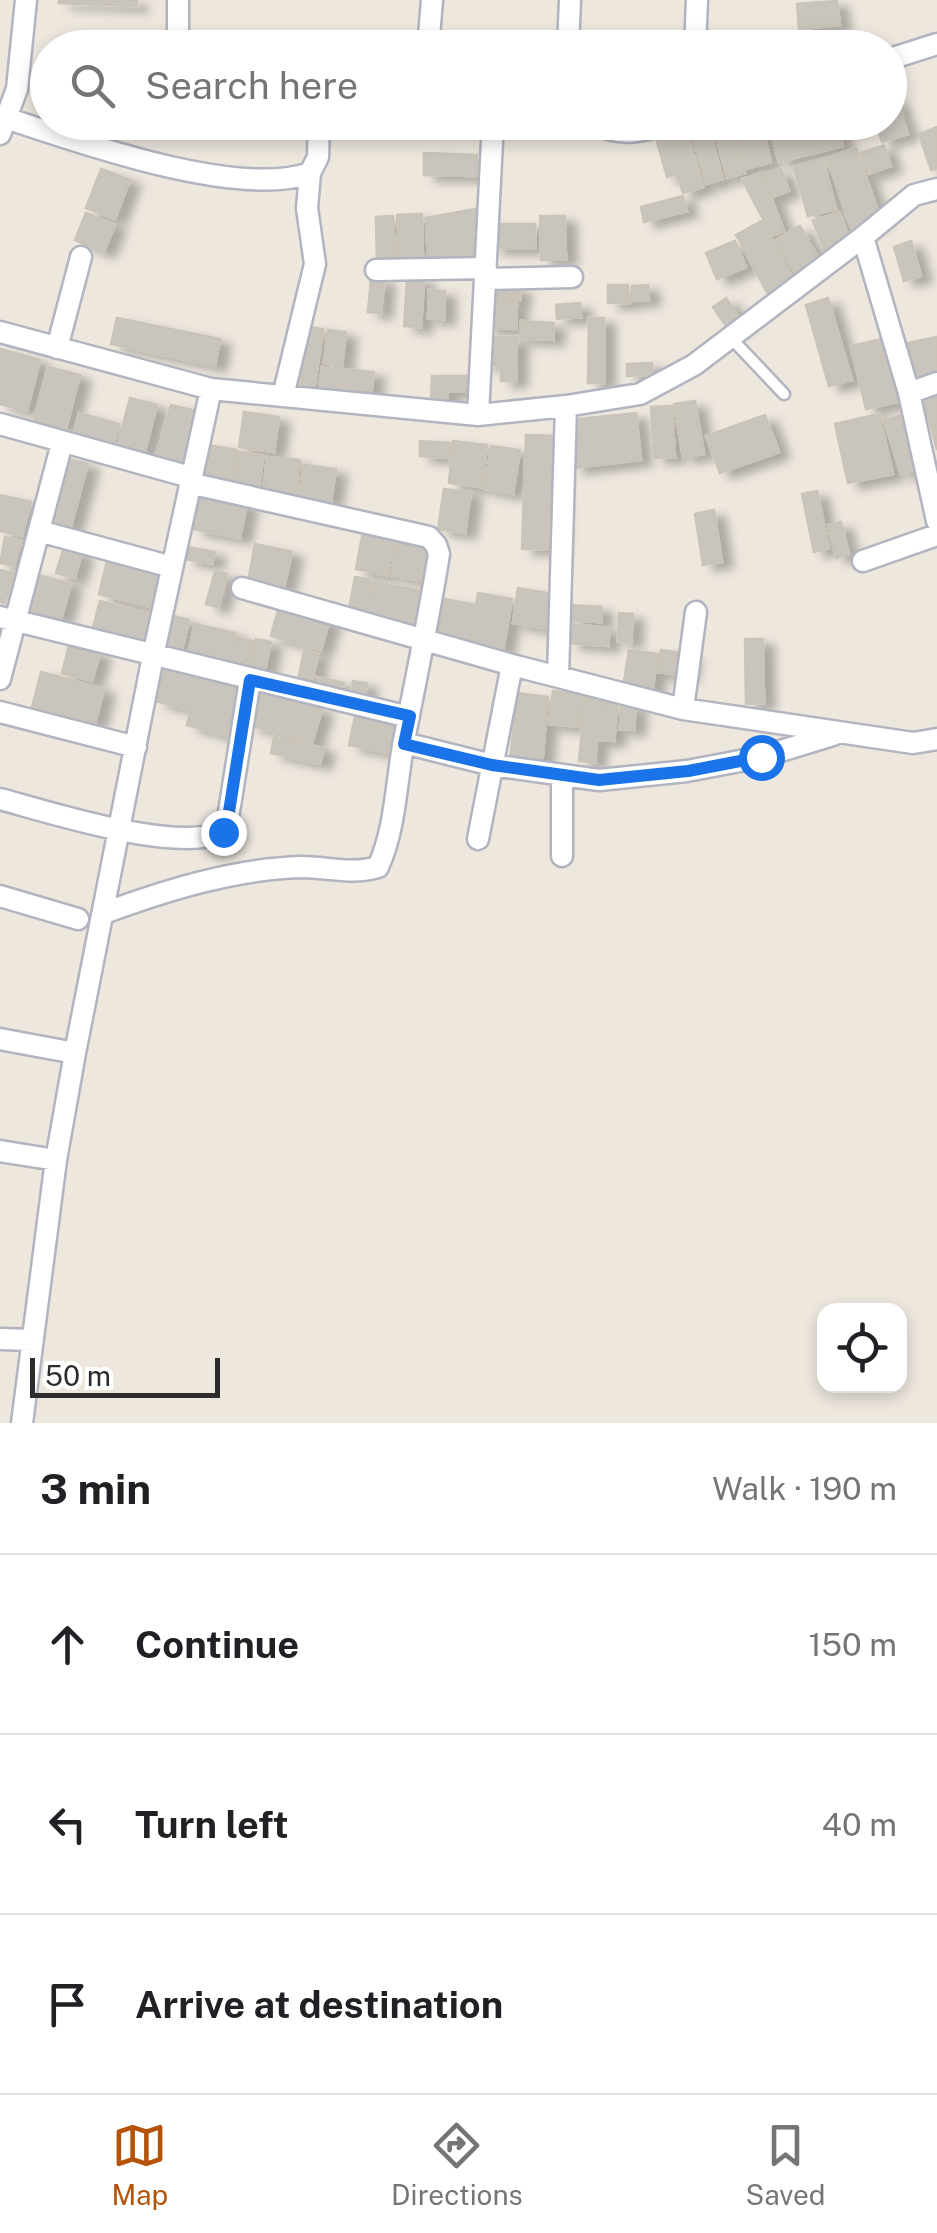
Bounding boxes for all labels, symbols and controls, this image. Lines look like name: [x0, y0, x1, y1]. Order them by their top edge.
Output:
search box: [30, 30, 907, 140]
icon: search: [65, 58, 120, 113]
text: Search here: [145, 63, 358, 108]
route start: [739, 735, 785, 781]
route end: [201, 810, 247, 856]
map controls: [817, 1303, 907, 1393]
button: locate: [817, 1303, 907, 1393]
scale bar: [30, 1353, 220, 1398]
text: 50 m: [45, 1359, 111, 1392]
text: 3 min: [40, 1464, 151, 1513]
text: Walk · 190 m: [712, 1470, 897, 1507]
icon: ahead: [40, 1617, 95, 1672]
text: Continue: [135, 1622, 299, 1667]
text: 150 m: [808, 1626, 897, 1663]
icon: left: [40, 1797, 95, 1852]
text: Turn left: [135, 1802, 289, 1847]
text: 40 m: [822, 1806, 897, 1843]
icon: arrive: [40, 1977, 95, 2032]
text: Arrive at destination: [135, 1982, 503, 2027]
tab: Map: [111, 2118, 168, 2211]
tab: Directions: [391, 2118, 523, 2211]
tab: Saved: [745, 2118, 826, 2211]

